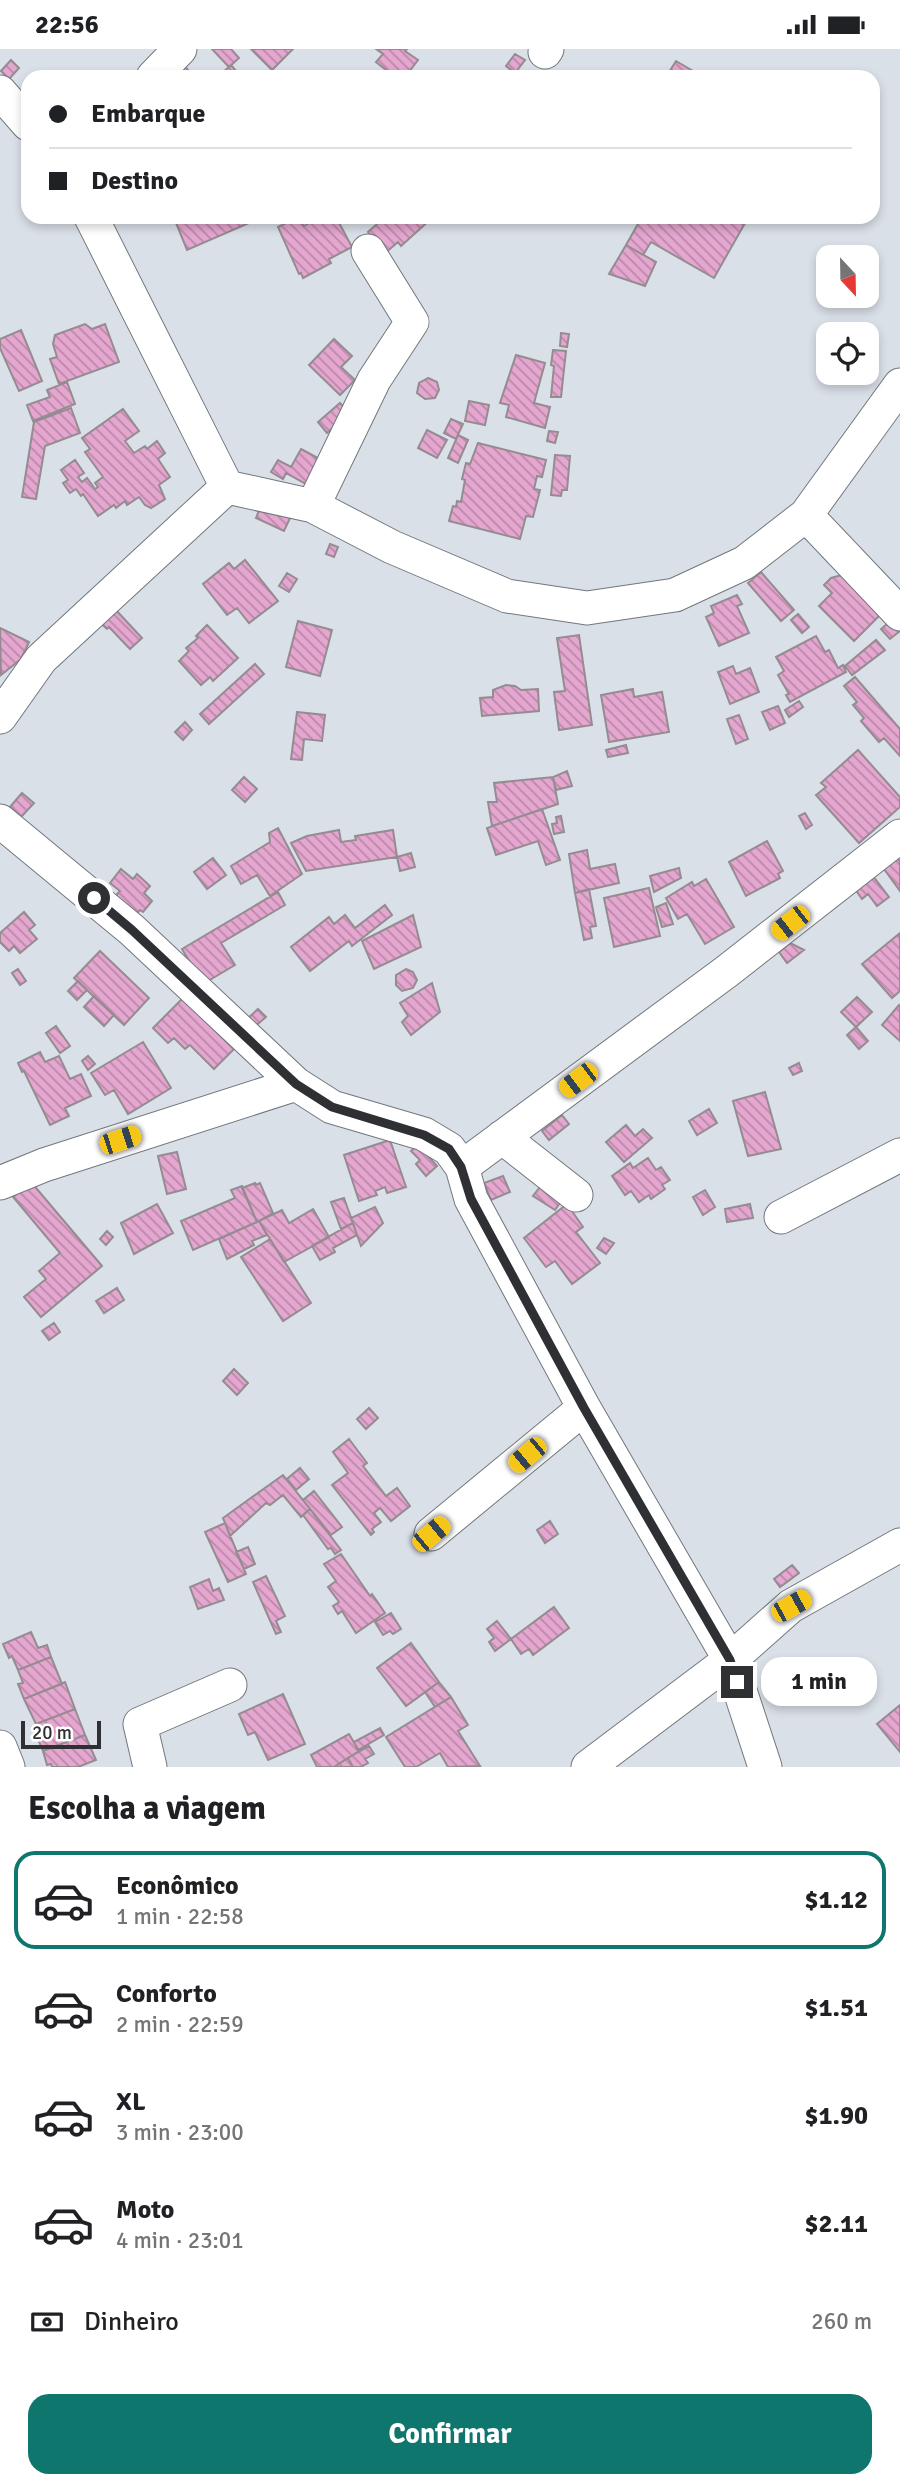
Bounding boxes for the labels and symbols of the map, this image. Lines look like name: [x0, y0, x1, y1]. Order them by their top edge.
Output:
north arrow: [816, 245, 878, 308]
route start: [78, 882, 110, 914]
car: [767, 902, 814, 944]
car: [555, 1059, 602, 1101]
car: [97, 1124, 144, 1156]
car: [505, 1433, 550, 1477]
car: [409, 1512, 454, 1556]
car: [768, 1587, 815, 1625]
callout: 1 min: [762, 1657, 877, 1707]
route end: [721, 1666, 753, 1698]
scale bar: [21, 1718, 102, 1750]

